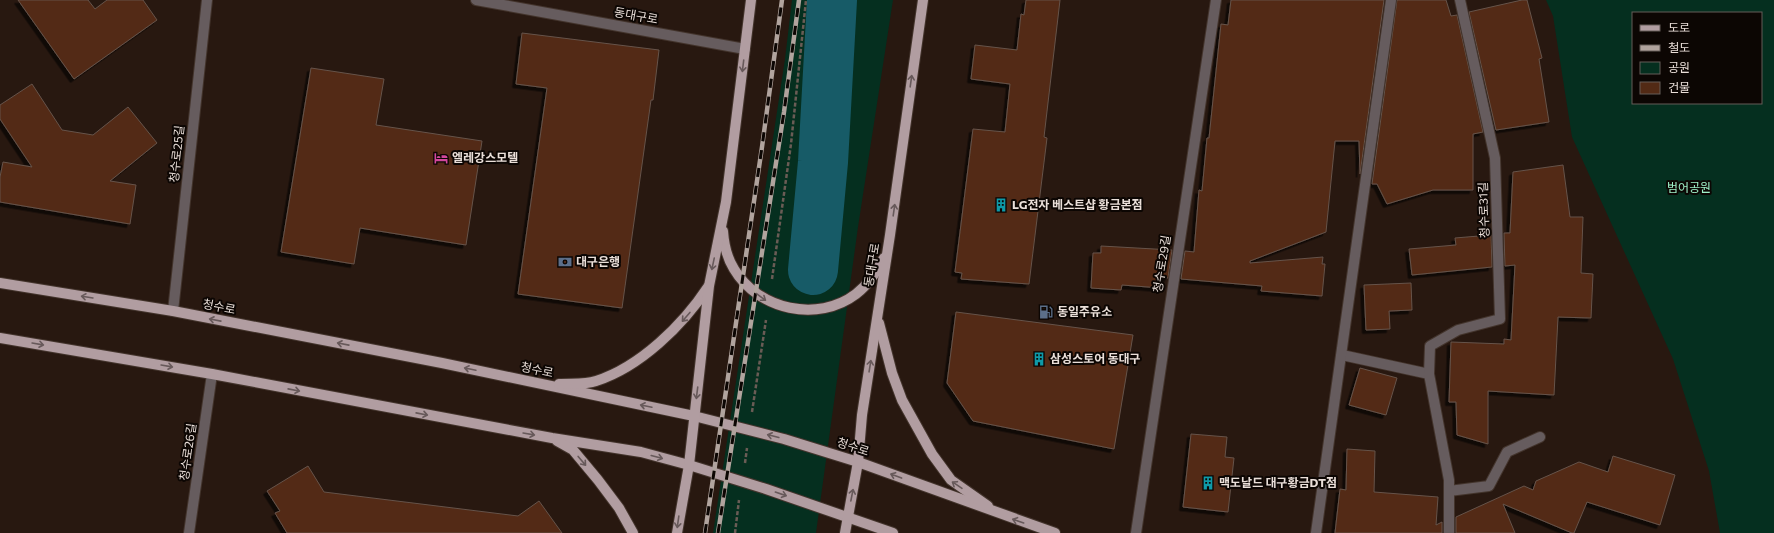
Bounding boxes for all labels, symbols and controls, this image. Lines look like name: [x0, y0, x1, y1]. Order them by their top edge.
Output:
street label: 동대구로: [613, 4, 659, 26]
legend: [1632, 12, 1762, 104]
text: 도로: [1668, 20, 1690, 34]
text: 철도: [1668, 40, 1690, 54]
one-way arrow: [739, 59, 746, 72]
text: 공원: [1668, 60, 1690, 74]
one-way arrow: [907, 75, 915, 88]
text: 건물: [1668, 80, 1690, 94]
street label: 청수로25길: [166, 124, 186, 183]
hotel icon: 엘레강스모텔: [433, 150, 449, 166]
place label: 엘레강스모텔: [452, 150, 518, 164]
park label: 범어공원: [1667, 180, 1711, 194]
street label: 청수로31길: [1475, 182, 1491, 238]
building icon: LG전자 베스트샵 황금본점: [993, 197, 1009, 213]
place label: LG전자 베스트샵 황금본점: [1012, 197, 1143, 211]
one-way arrow: [890, 204, 897, 217]
street label: 청수로29길: [1150, 234, 1172, 294]
street label: 동대구로: [861, 242, 881, 288]
bank icon: 대구은행: [557, 254, 573, 270]
place label: 대구은행: [576, 254, 620, 268]
one-way arrow: [709, 257, 717, 270]
one-way arrow: [81, 293, 94, 301]
one-way arrow: [756, 293, 767, 301]
street label: 청수로: [202, 296, 237, 316]
fuel station icon: 동일주유소: [1038, 304, 1054, 320]
place label: 동일주유소: [1057, 304, 1112, 318]
one-way arrow: [681, 311, 690, 322]
one-way arrow: [209, 315, 222, 323]
one-way arrow: [32, 340, 45, 348]
one-way arrow: [337, 340, 350, 348]
building icon: 삼성스토어 동대구: [1031, 351, 1047, 367]
place label: 삼성스토어 동대구: [1050, 351, 1141, 365]
street label: 청수로: [520, 359, 555, 379]
one-way arrow: [866, 360, 874, 373]
one-way arrow: [160, 362, 173, 370]
one-way arrow: [464, 365, 477, 373]
one-way arrow: [288, 386, 301, 394]
one-way arrow: [693, 386, 701, 399]
one-way arrow: [640, 401, 653, 409]
one-way arrow: [415, 410, 428, 418]
street label: 청수로26길: [176, 422, 198, 482]
one-way arrow: [522, 430, 535, 438]
one-way arrow: [766, 432, 779, 439]
street label: 청수로: [835, 434, 871, 458]
one-way arrow: [650, 453, 663, 461]
one-way arrow: [578, 456, 587, 467]
one-way arrow: [891, 472, 903, 480]
building icon: 맥도날드 대구황금DT점: [1200, 475, 1216, 491]
place label: 맥도날드 대구황금DT점: [1219, 475, 1337, 489]
one-way arrow: [952, 481, 963, 489]
one-way arrow: [848, 489, 856, 502]
one-way arrow: [775, 491, 788, 498]
one-way arrow: [674, 515, 682, 528]
one-way arrow: [1013, 516, 1025, 524]

